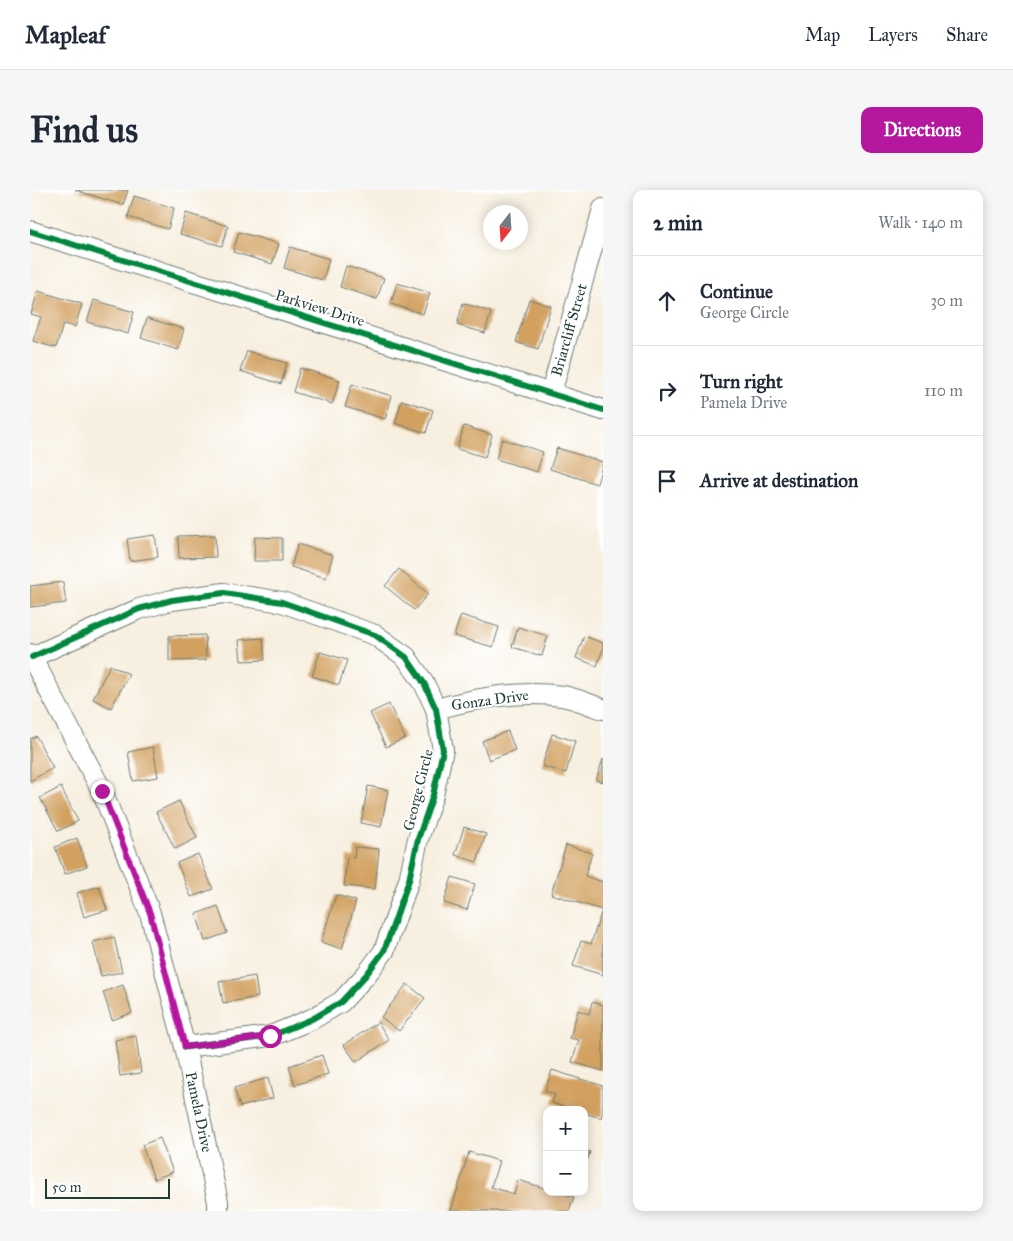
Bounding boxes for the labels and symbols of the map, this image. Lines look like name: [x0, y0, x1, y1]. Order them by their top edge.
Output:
north arrow: [483, 205, 528, 250]
street label: Briarcliff Street: [547, 281, 591, 378]
street label: Parkview Drive: [273, 286, 367, 330]
street label: Gonza Drive: [450, 686, 530, 714]
street label: George Circle: [399, 747, 437, 833]
route end: [91, 780, 114, 803]
route start: [259, 1025, 282, 1048]
street label: Pamela Drive: [182, 1070, 216, 1154]
scale bar: [45, 1176, 170, 1199]

